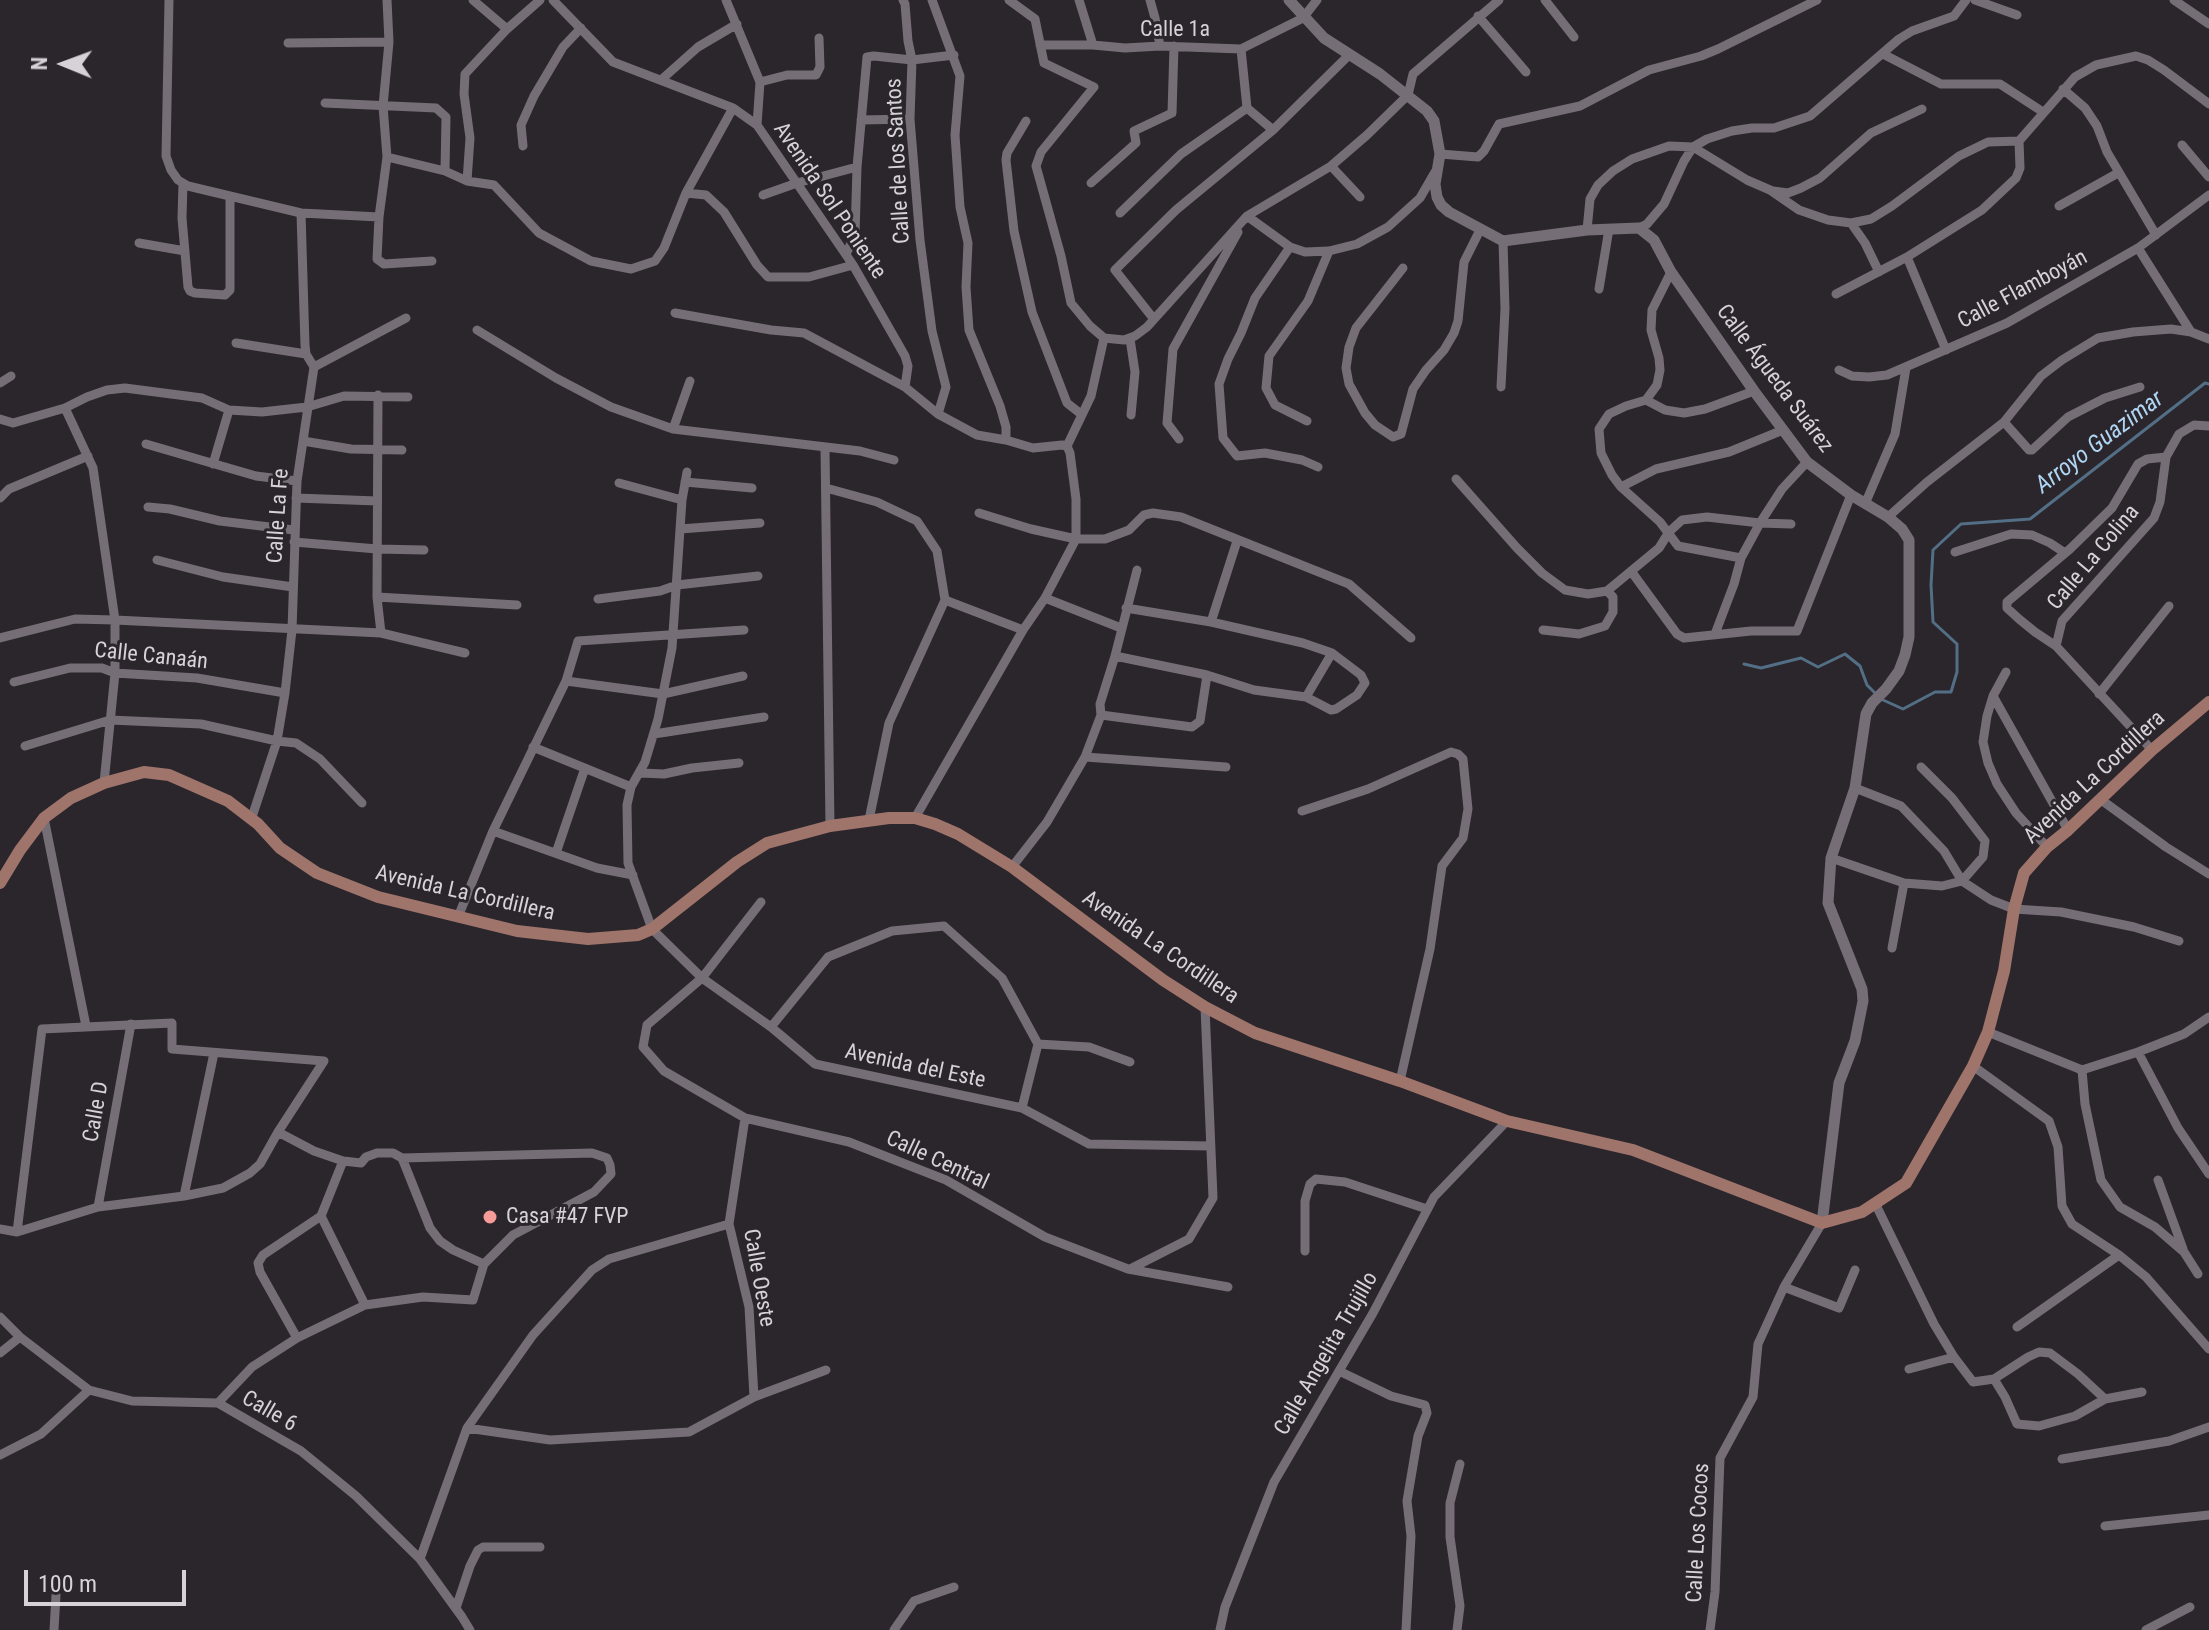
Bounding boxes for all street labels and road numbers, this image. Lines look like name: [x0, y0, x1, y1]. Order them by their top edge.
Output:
street label: Calle 1a: [1140, 17, 1210, 43]
street label: Calle de los Santos: [881, 77, 917, 245]
street label: Avenida Sol Poniente: [767, 118, 891, 284]
street label: Calle Flamboyán: [1954, 245, 2092, 335]
street label: Calle Águeda Suárez: [1710, 300, 1838, 458]
street label: Calle La Fe: [263, 468, 295, 564]
street label: Calle La Colina: [2042, 500, 2146, 616]
street label: Calle Canaán: [93, 638, 209, 676]
street label: Avenida La Cordillera: [2019, 706, 2171, 850]
street label: Avenida La Cordillera: [373, 861, 557, 927]
street label: Avenida La Cordillera: [1077, 886, 1243, 1010]
street label: Avenida del Este: [842, 1039, 988, 1095]
street label: Calle D: [79, 1080, 115, 1144]
street label: Calle Central: [881, 1126, 993, 1196]
street label: Calle Oeste: [736, 1227, 780, 1329]
street label: Calle Angelita Trujillo: [1270, 1268, 1384, 1440]
street label: Calle 6: [237, 1386, 301, 1438]
street label: Calle Los Cocos: [1682, 1463, 1716, 1603]

